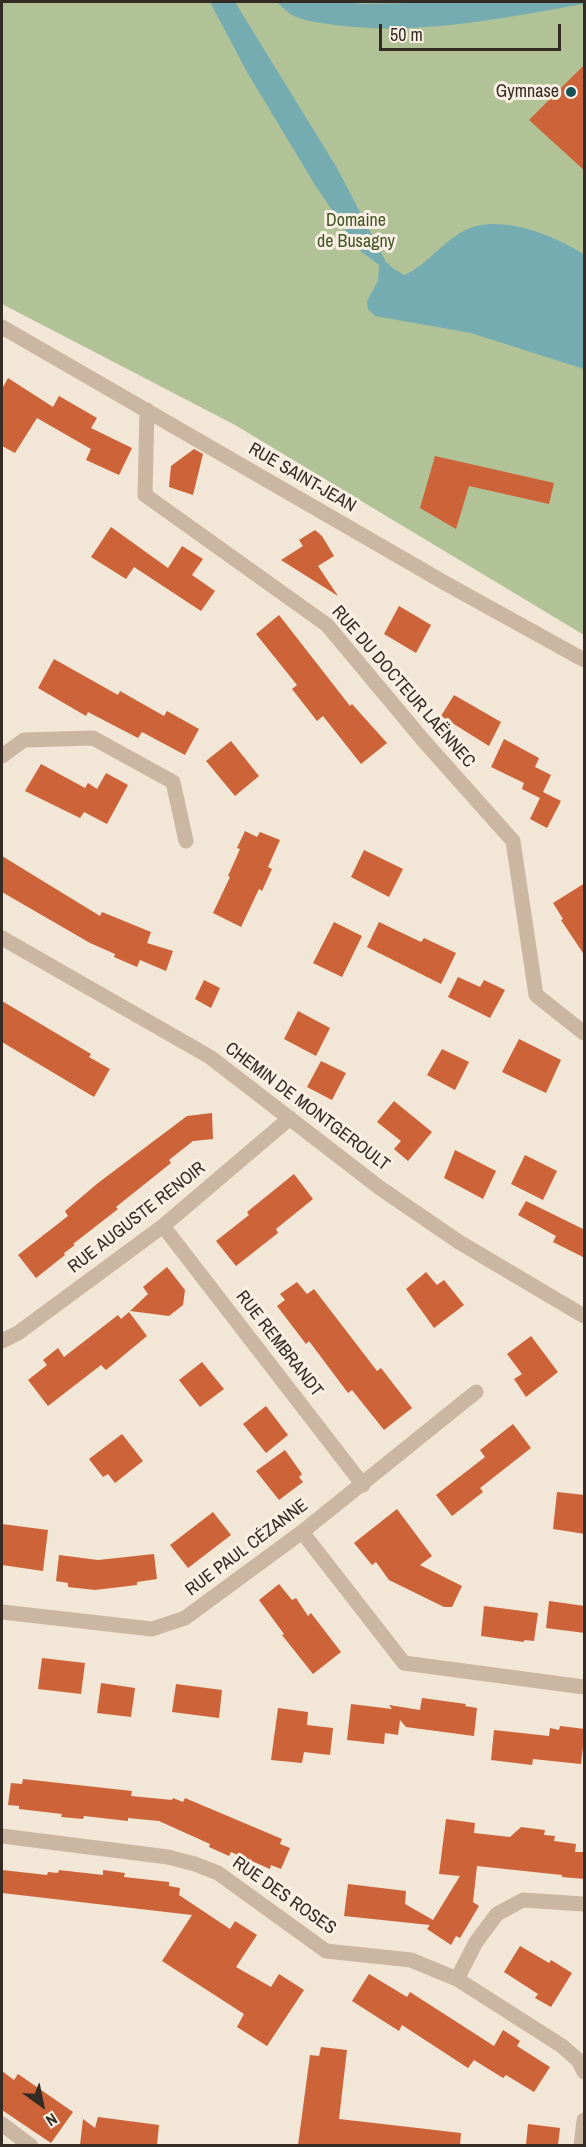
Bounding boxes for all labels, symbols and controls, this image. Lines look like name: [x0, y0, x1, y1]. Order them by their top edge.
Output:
scale bar: [382, 12, 564, 50]
text: 50 m: [390, 22, 423, 47]
place label: Gymnase: [496, 81, 559, 103]
marker: Gymnase: [564, 85, 578, 99]
park label: Domaine de Busagny: [317, 210, 395, 252]
street label: RUE SAINT-JEAN: [244, 439, 360, 517]
street label: RUE DU DOCTEUR LAËNNEC: [327, 602, 479, 772]
street label: CHEMIN DE MONTGEROULT: [220, 1038, 394, 1176]
street label: RUE AUGUSTE RENOIR: [64, 1158, 210, 1278]
street label: RUE REMBRANDT: [231, 1287, 327, 1401]
street label: RUE PAUL CÉZANNE: [182, 1495, 312, 1601]
street label: RUE DES ROSES: [228, 1852, 340, 1940]
north arrow: [12, 2075, 72, 2135]
text: N: [42, 2108, 62, 2132]

